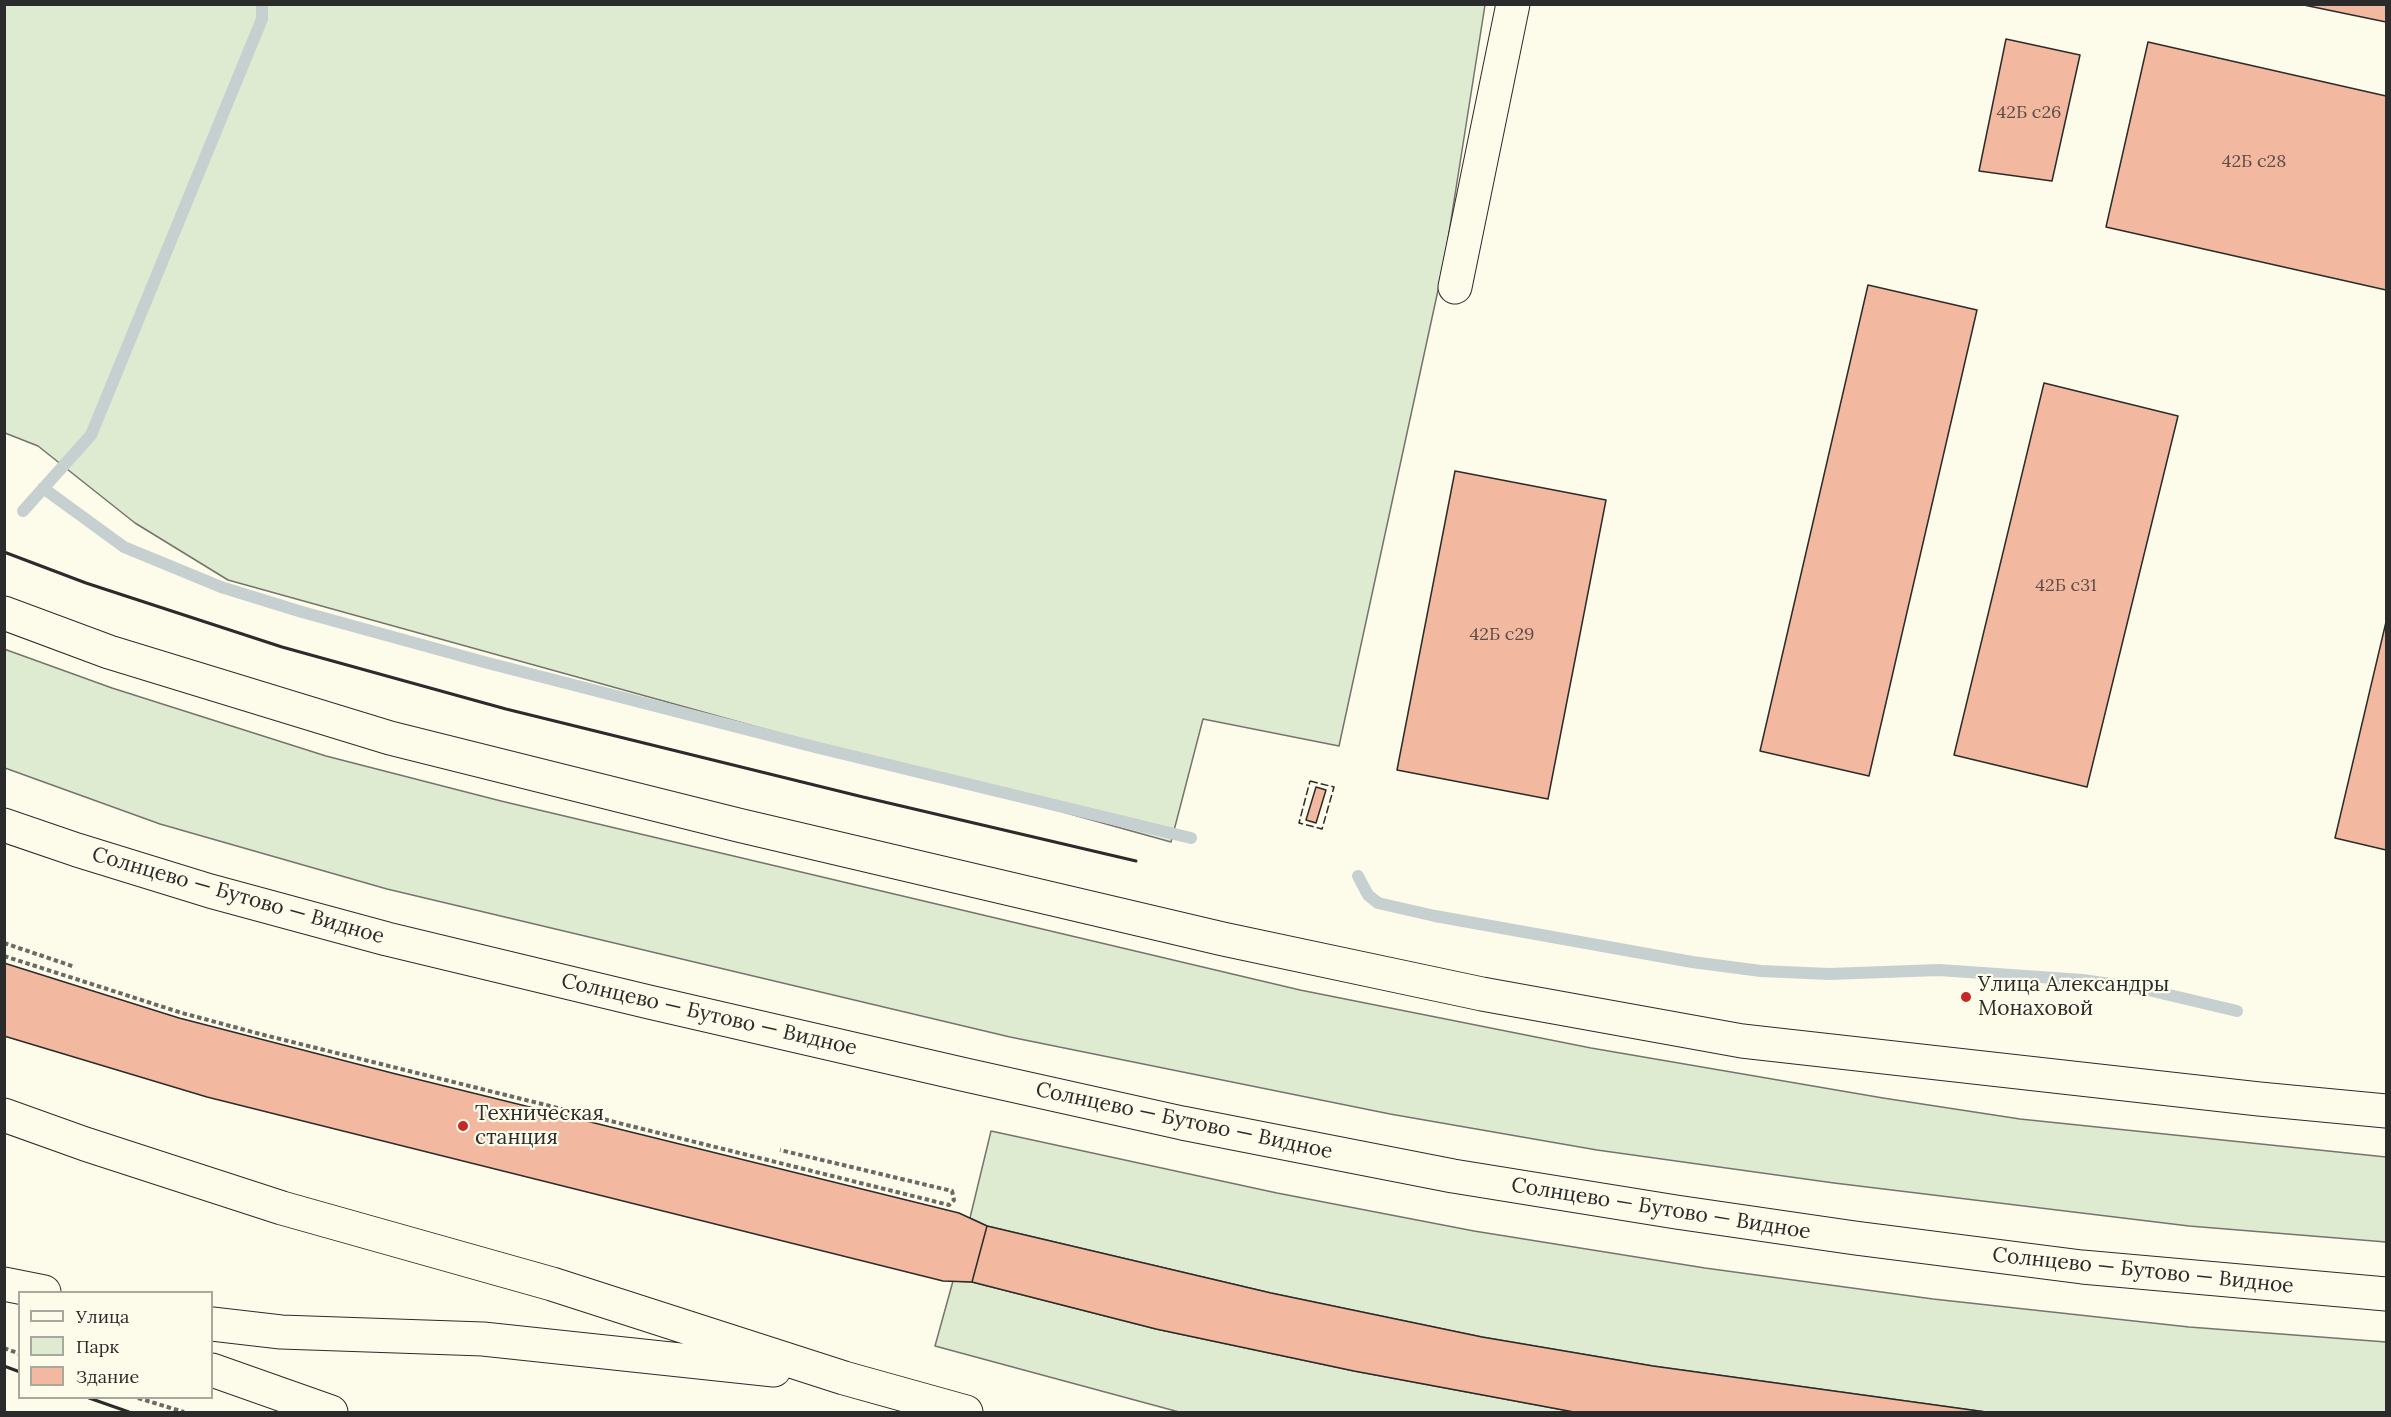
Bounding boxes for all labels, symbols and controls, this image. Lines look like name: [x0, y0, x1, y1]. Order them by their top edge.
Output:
house number: 42Б с26: [1997, 102, 2061, 124]
house number: 42Б с28: [2222, 151, 2286, 173]
house number: 42Б с31: [2035, 575, 2097, 597]
house number: 42Б с29: [1470, 624, 1534, 646]
street label: Солнцево — Бутово — Видное: [89, 842, 387, 950]
street label: Солнцево — Бутово — Видное: [559, 969, 859, 1061]
place label: Улица Александры Монаховой: [1978, 972, 2169, 1022]
marker: Улица Александры Монаховой: [1959, 990, 1973, 1004]
street label: Солнцево — Бутово — Видное: [1033, 1077, 1335, 1165]
place label: Техническая станция: [475, 1101, 604, 1151]
marker: Техническая станция: [456, 1119, 470, 1133]
street label: Солнцево — Бутово — Видное: [1510, 1173, 1812, 1245]
street label: Солнцево — Бутово — Видное: [1991, 1243, 2295, 1299]
legend: [18, 1291, 213, 1399]
text: Улица: [76, 1305, 129, 1328]
text: Парк: [76, 1335, 119, 1358]
text: Здание: [76, 1365, 139, 1388]

